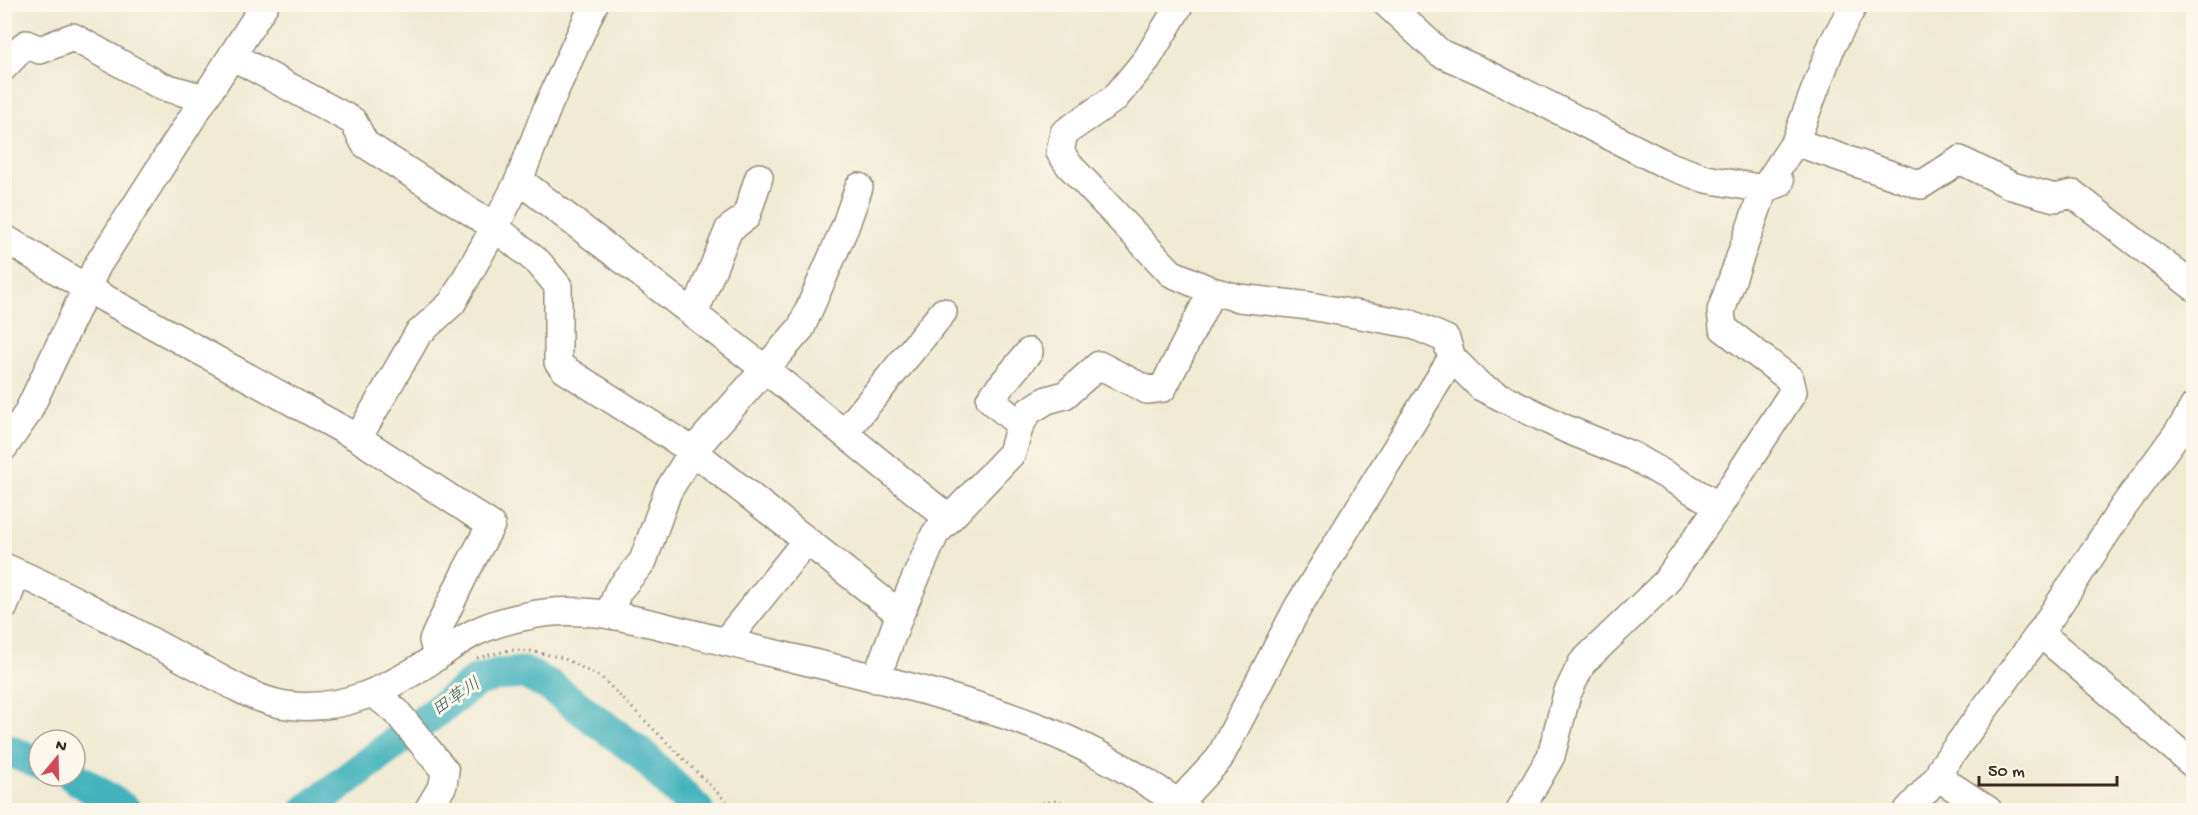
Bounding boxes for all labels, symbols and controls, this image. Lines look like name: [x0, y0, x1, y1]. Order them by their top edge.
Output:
water label: 田草川: [428, 673, 485, 722]
north arrow: [27, 728, 87, 788]
text: N: [53, 736, 69, 758]
scale bar: [1979, 749, 2117, 787]
text: 50 m: [1988, 762, 2025, 783]

